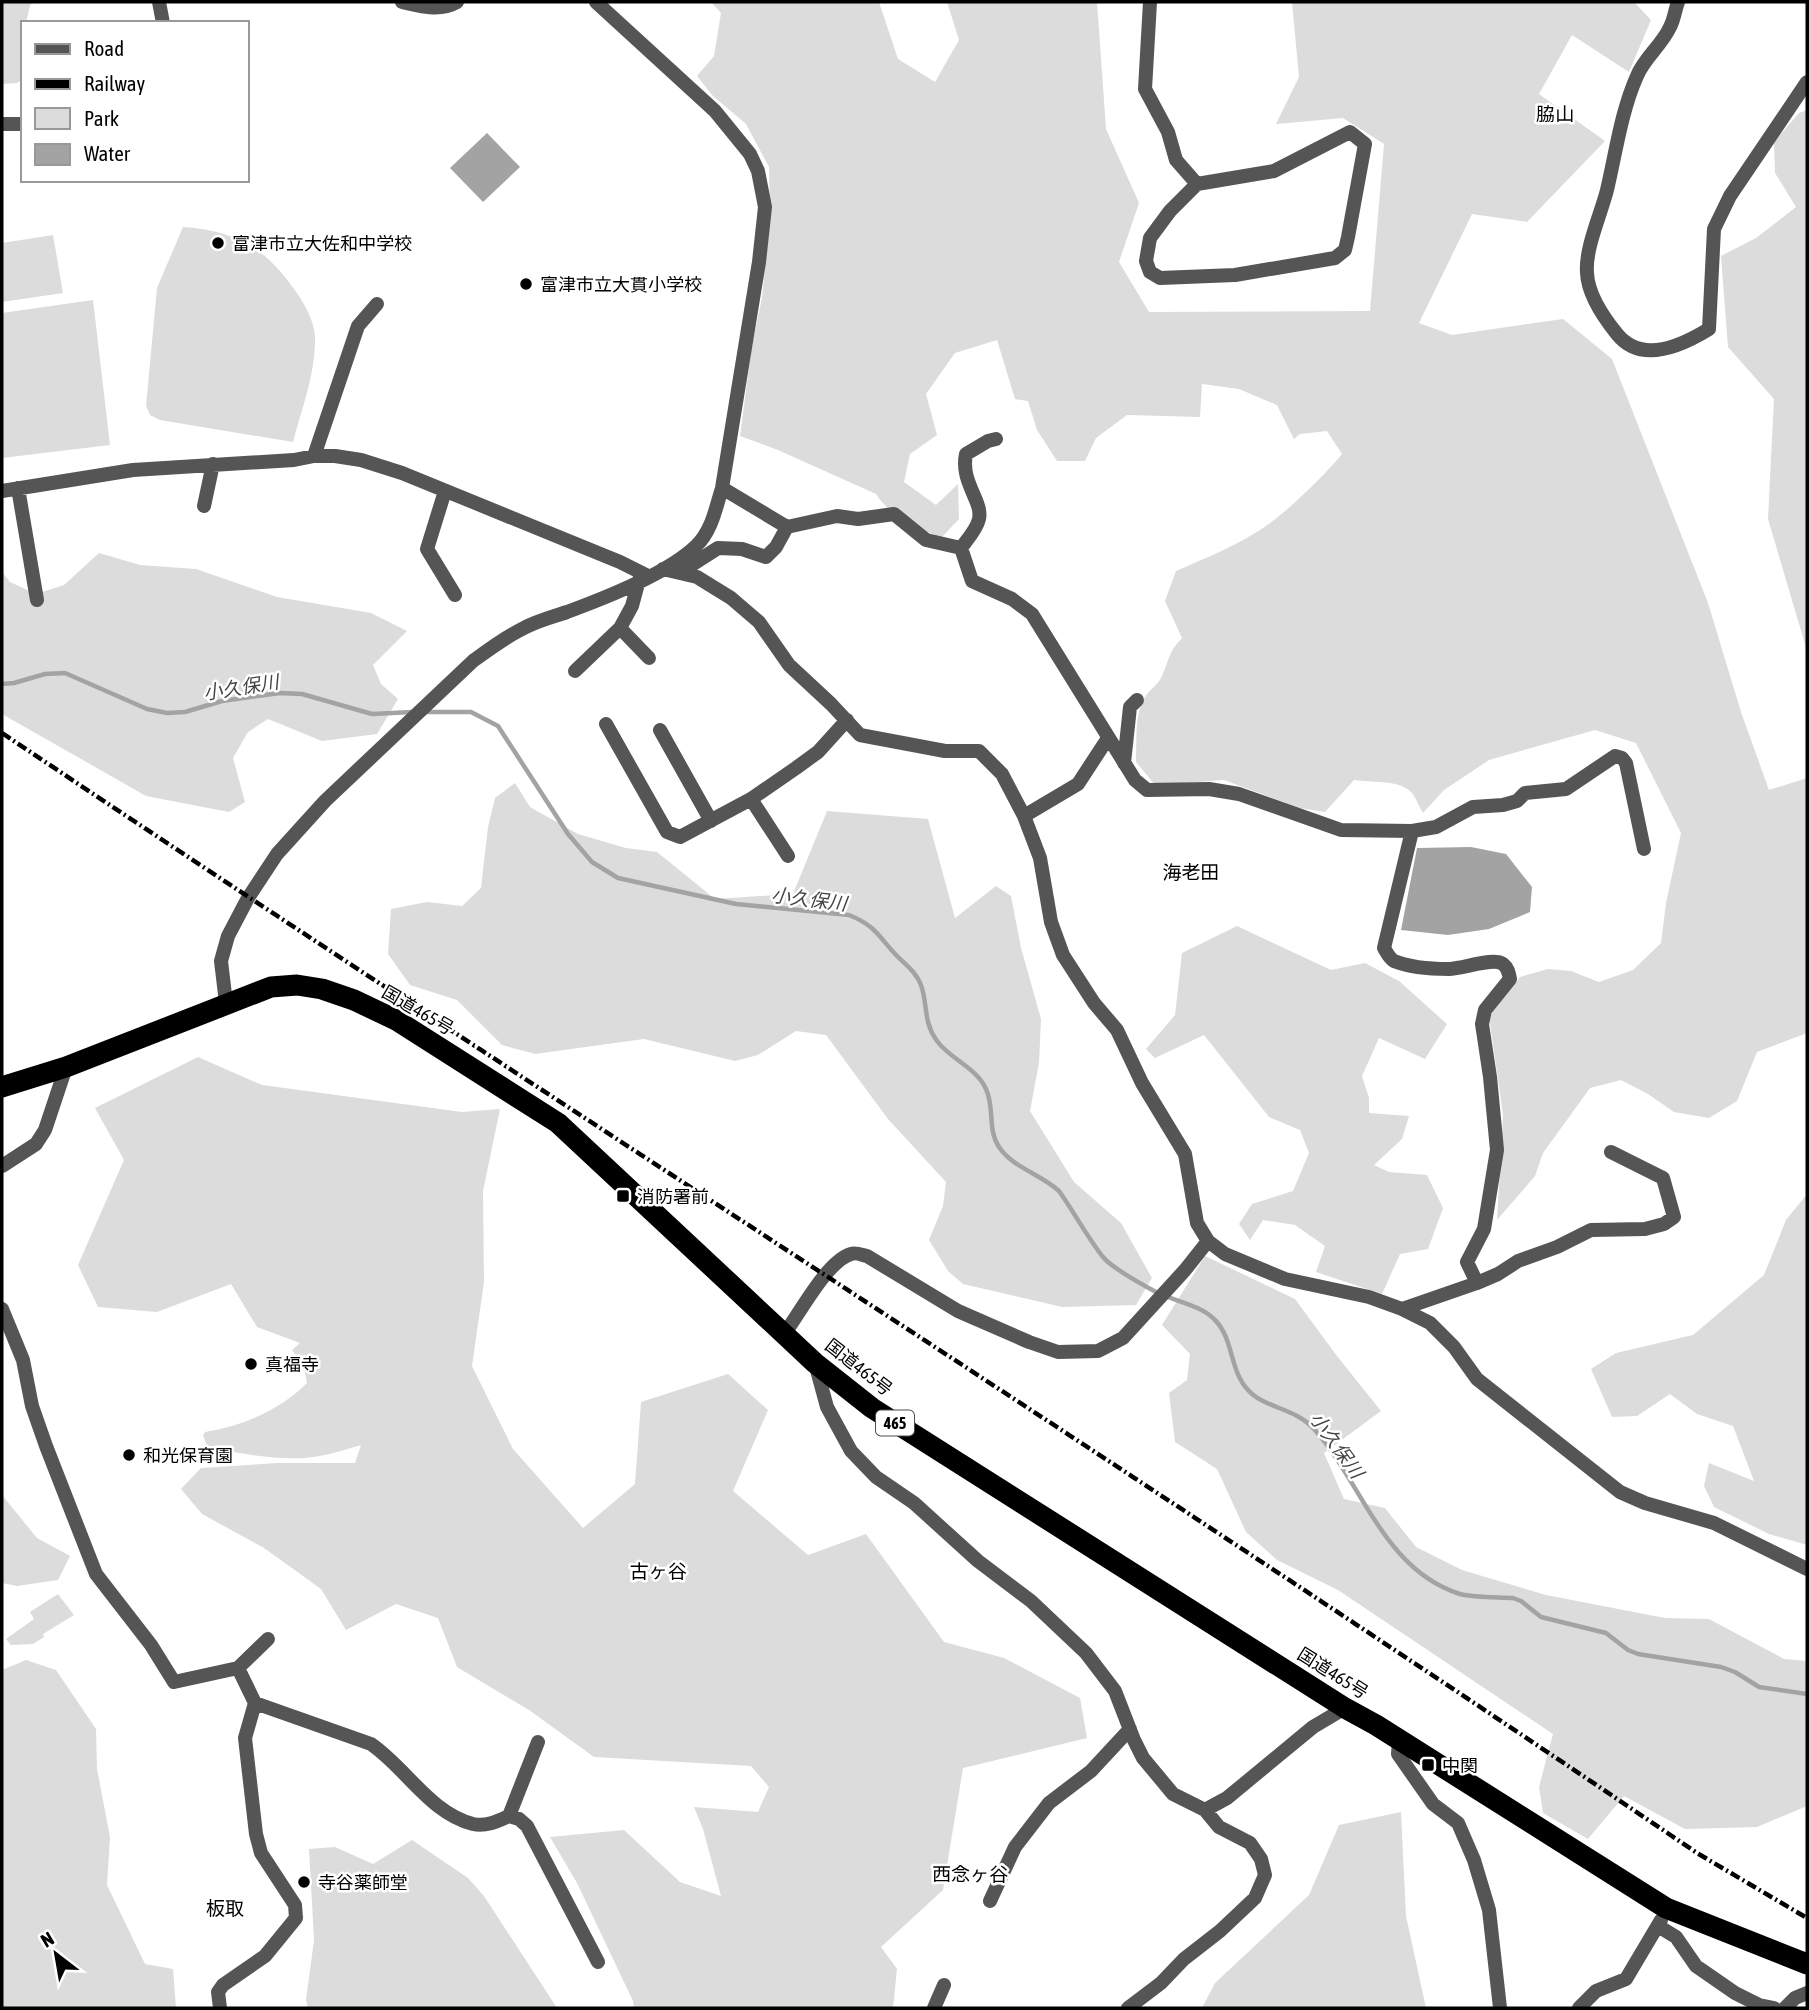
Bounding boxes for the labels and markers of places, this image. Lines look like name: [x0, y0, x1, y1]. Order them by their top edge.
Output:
place label: 富津市立大佐和中学校: [232, 233, 412, 254]
marker: 富津市立大佐和中学校: [210, 235, 226, 251]
place label: 富津市立大貫小学校: [540, 274, 702, 295]
marker: 富津市立大貫小学校: [518, 276, 534, 292]
place label: 消防署前: [637, 1186, 709, 1207]
marker: 消防署前: [615, 1188, 631, 1204]
place label: 真福寺: [265, 1354, 319, 1375]
marker: 真福寺: [243, 1356, 259, 1372]
place label: 和光保育園: [143, 1445, 233, 1466]
marker: 和光保育園: [121, 1447, 137, 1463]
place label: 中関: [1442, 1755, 1478, 1776]
marker: 中関: [1420, 1757, 1436, 1773]
place label: 寺谷薬師堂: [318, 1872, 408, 1893]
marker: 寺谷薬師堂: [296, 1874, 312, 1890]

